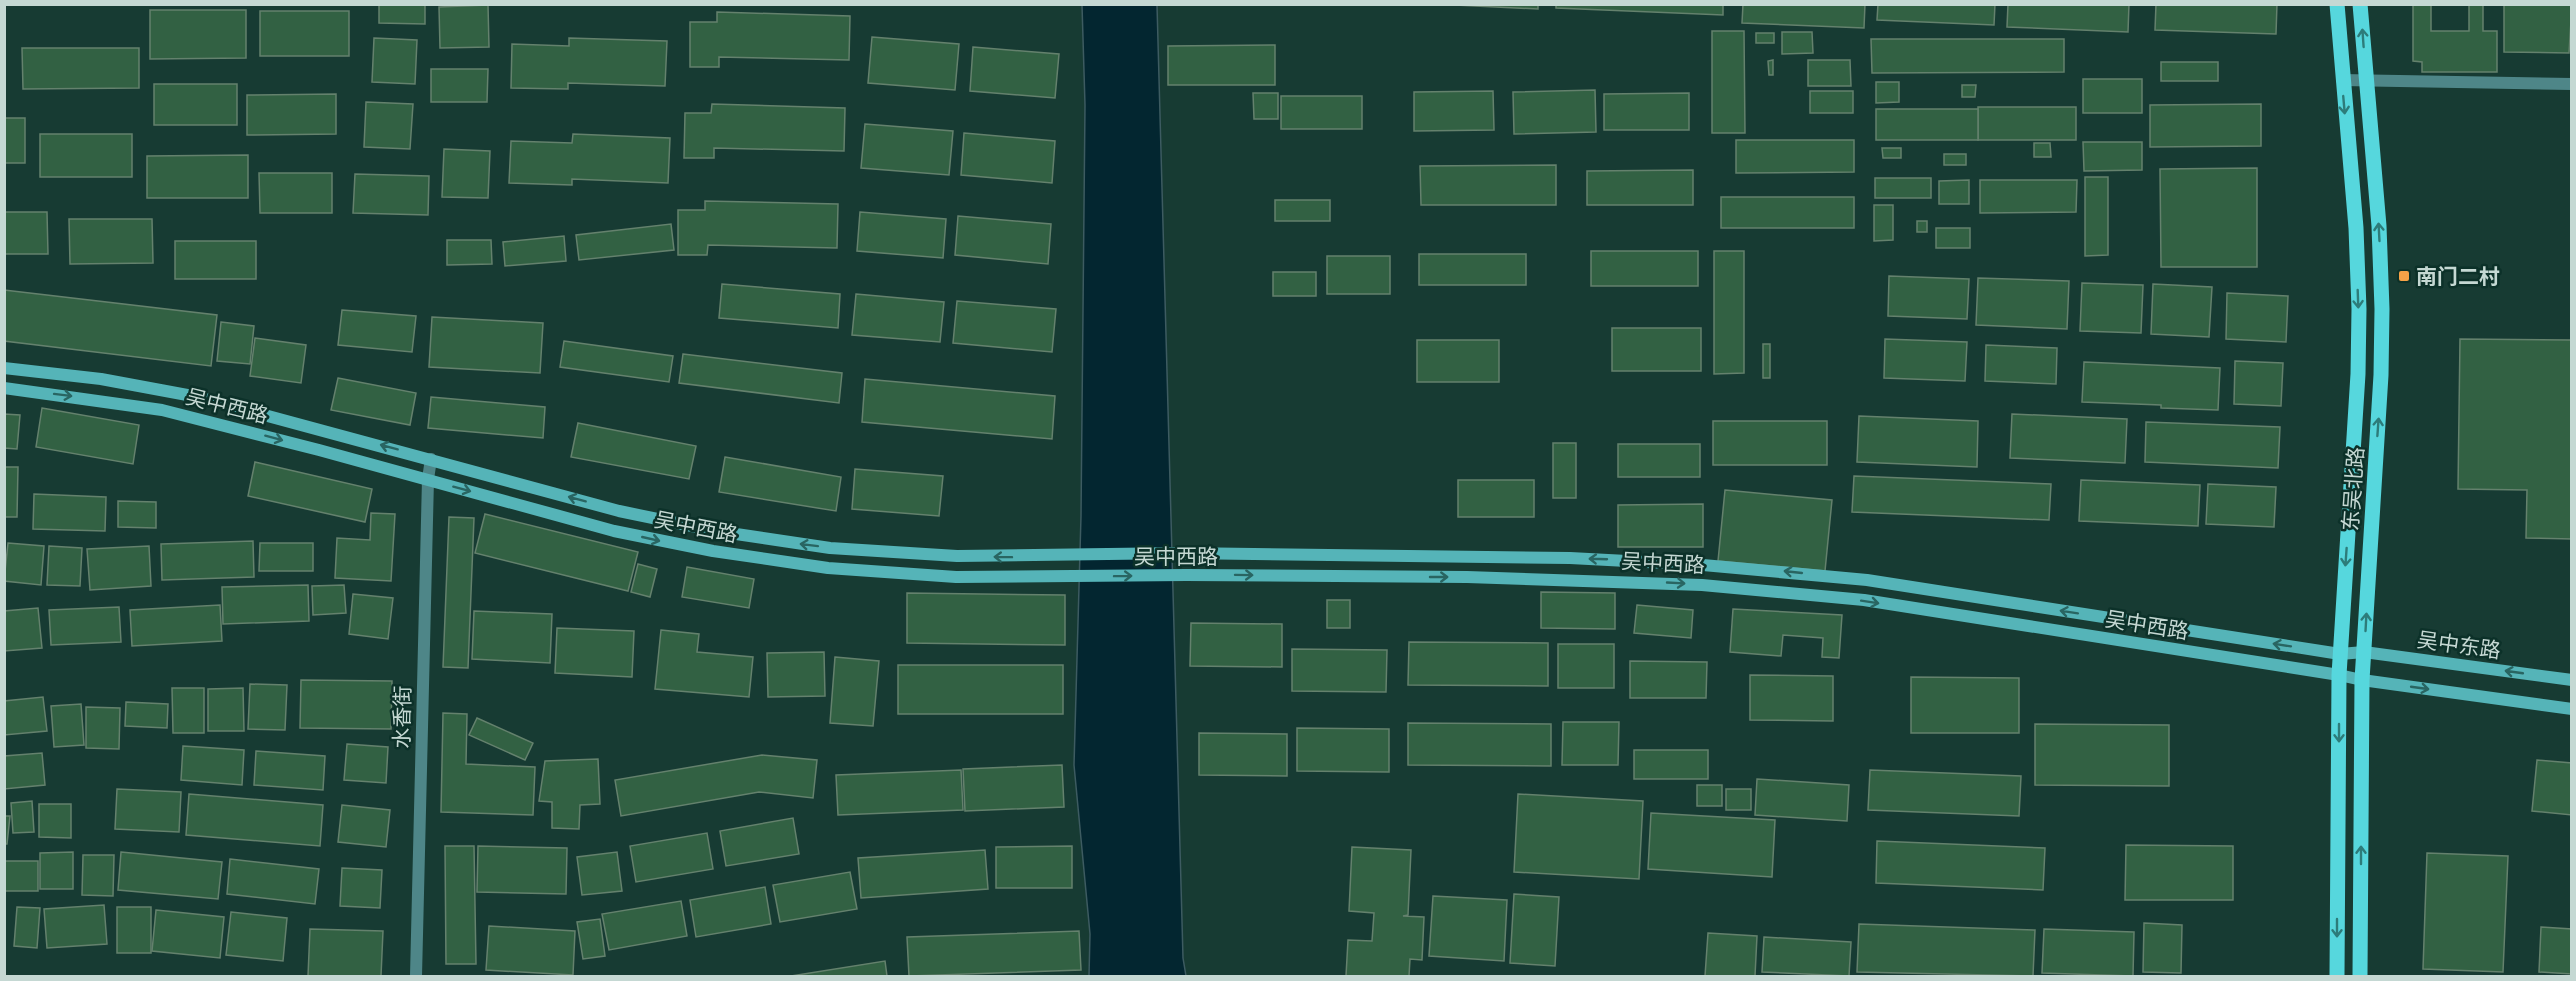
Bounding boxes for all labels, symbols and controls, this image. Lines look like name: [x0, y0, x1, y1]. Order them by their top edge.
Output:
one-way arrow: [2357, 29, 2368, 49]
one-way arrow: [2339, 94, 2350, 114]
one-way arrow: [2374, 223, 2385, 243]
place label: 南门二村: [2416, 263, 2500, 290]
marker: 南门二村: [2397, 269, 2411, 283]
one-way arrow: [2353, 289, 2364, 309]
street label: 吴中西路: [183, 383, 271, 429]
one-way arrow: [52, 389, 72, 400]
one-way arrow: [2372, 418, 2383, 438]
one-way arrow: [264, 433, 283, 444]
one-way arrow: [379, 441, 398, 453]
street label: 东吴北路: [2337, 446, 2369, 532]
one-way arrow: [452, 484, 471, 495]
one-way arrow: [568, 493, 587, 504]
street label: 吴中西路: [652, 506, 740, 548]
one-way arrow: [641, 533, 660, 545]
one-way arrow: [799, 539, 819, 550]
street label: 吴中西路: [1134, 543, 1218, 570]
one-way arrow: [2340, 546, 2351, 566]
street label: 吴中西路: [1620, 547, 1706, 579]
one-way arrow: [994, 551, 1014, 563]
one-way arrow: [1589, 554, 1609, 565]
one-way arrow: [1784, 566, 1803, 577]
one-way arrow: [1112, 570, 1132, 582]
one-way arrow: [1234, 570, 1254, 581]
one-way arrow: [1429, 571, 1449, 583]
one-way arrow: [1666, 578, 1686, 589]
one-way arrow: [1860, 596, 1880, 607]
street label: 吴中西路: [2103, 605, 2191, 645]
one-way arrow: [2060, 606, 2079, 617]
one-way arrow: [2360, 612, 2371, 632]
street label: 吴中东路: [2416, 626, 2502, 664]
one-way arrow: [2273, 639, 2293, 650]
one-way arrow: [2504, 667, 2524, 678]
one-way arrow: [2409, 683, 2429, 694]
street label: 水香街: [388, 685, 416, 749]
one-way arrow: [2333, 723, 2345, 743]
one-way arrow: [2355, 846, 2367, 866]
one-way arrow: [2331, 918, 2343, 938]

